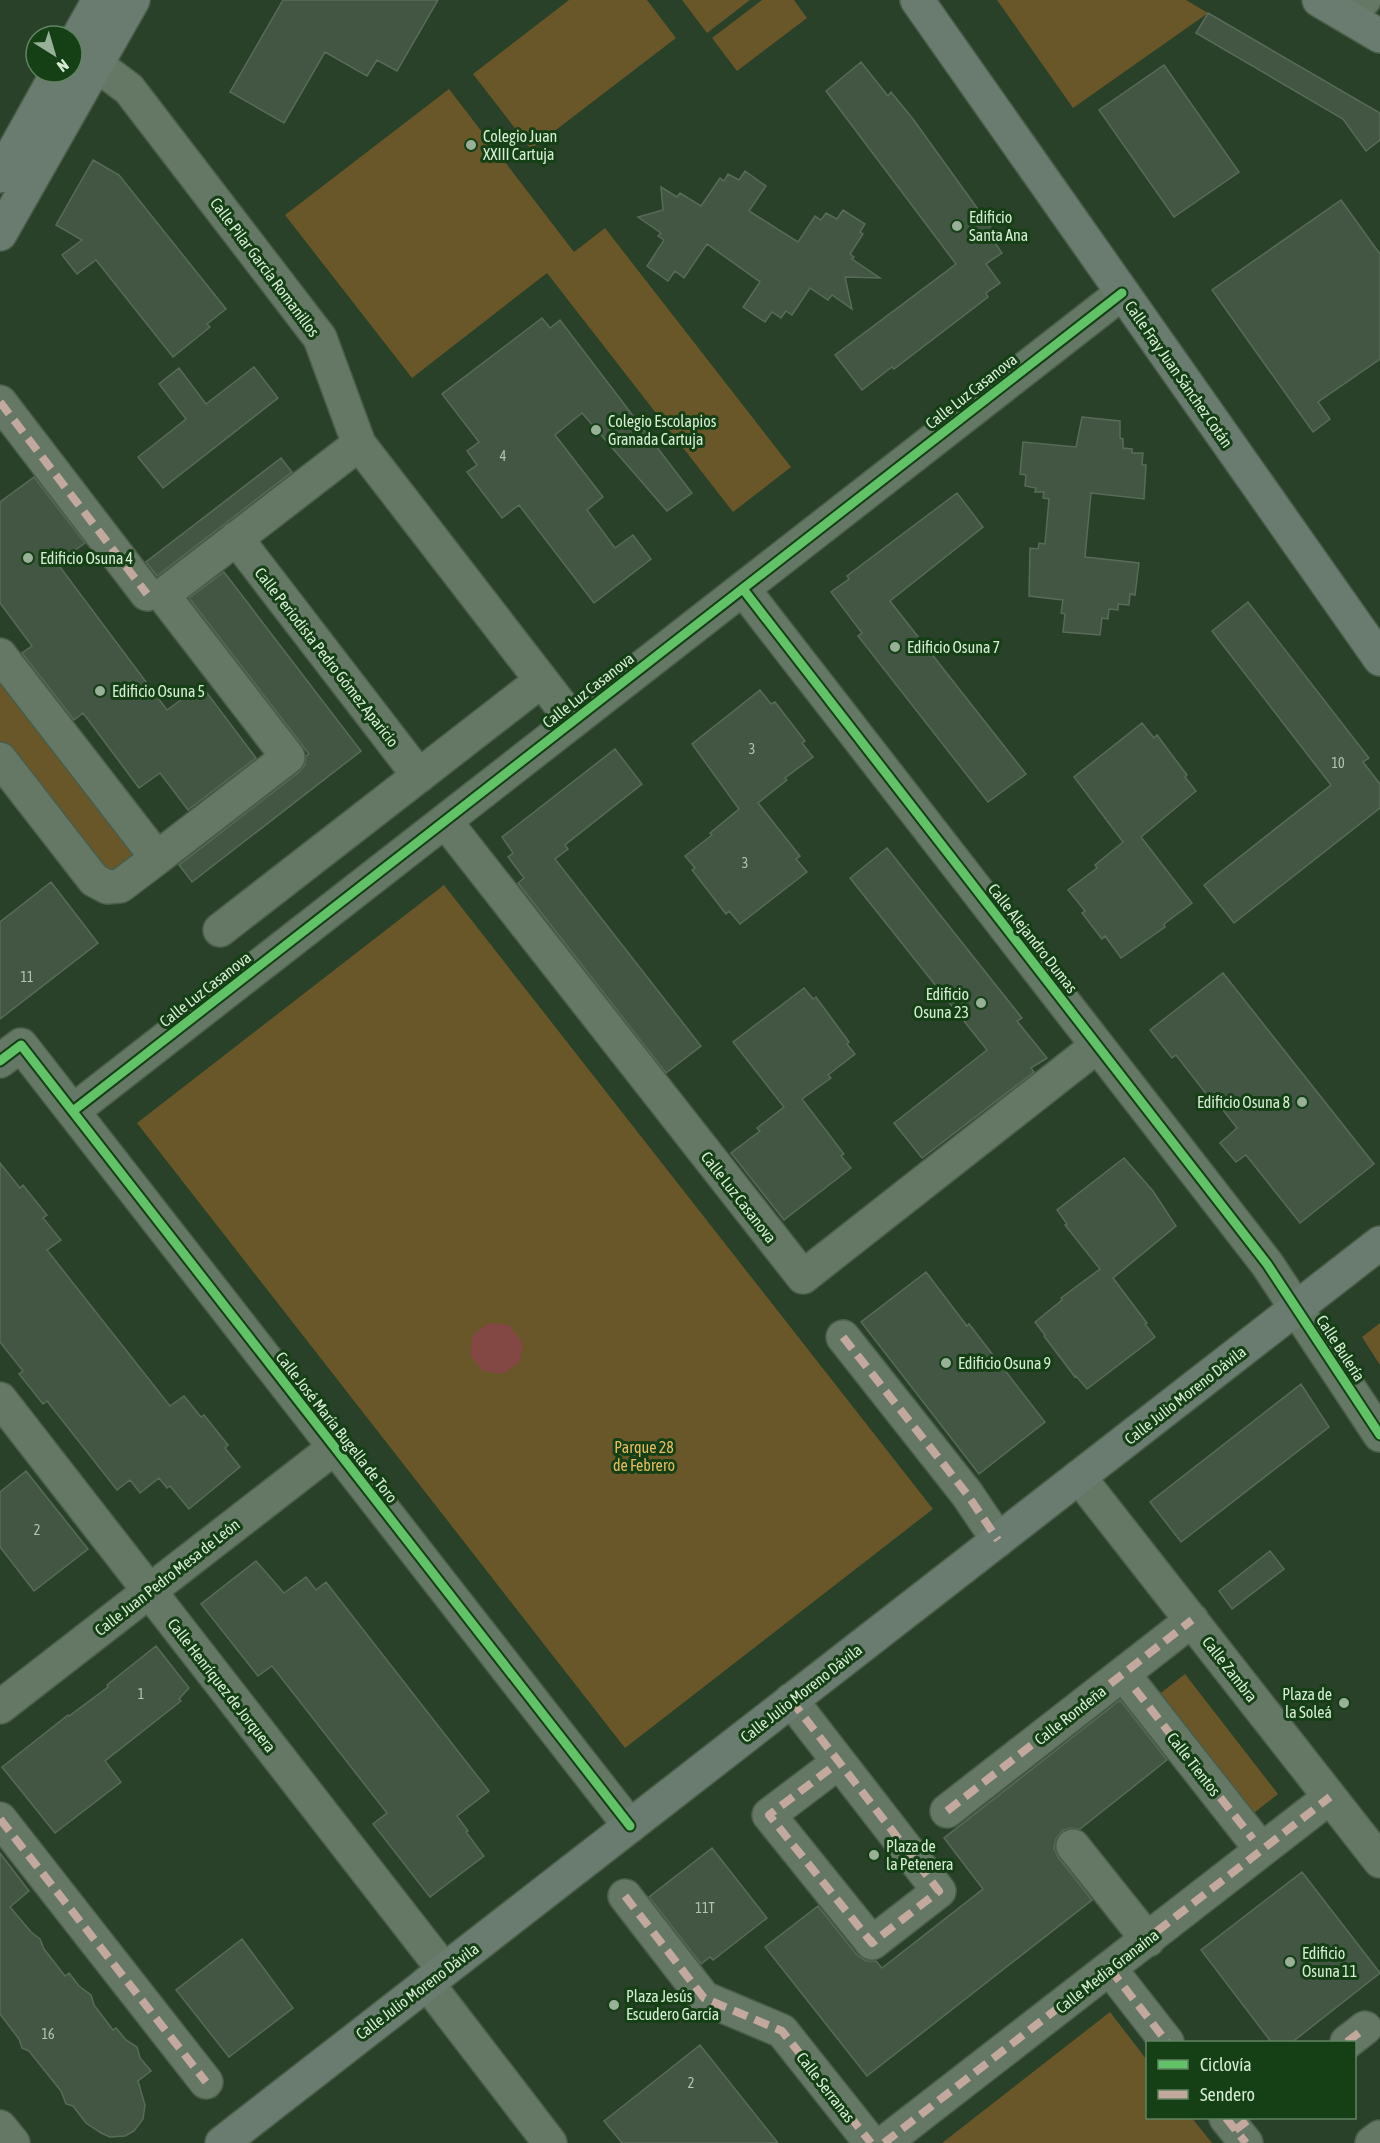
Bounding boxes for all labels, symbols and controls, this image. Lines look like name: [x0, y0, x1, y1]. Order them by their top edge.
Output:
north arrow: [24, 24, 84, 84]
text: N: [54, 56, 72, 76]
place label: Colegio Juan XXIII Cartuja: [483, 127, 557, 164]
marker: Colegio Juan XXIII Cartuja: [464, 138, 478, 152]
street label: Calle Pilar García Romanillos: [207, 194, 323, 340]
place label: Edificio Santa Ana: [969, 208, 1028, 244]
marker: Edificio Santa Ana: [950, 219, 964, 233]
street label: Calle Fray Juan Sánchez Cotán: [1121, 297, 1236, 451]
street label: Calle Luz Casanova: [922, 350, 1020, 432]
place label: Colegio Escolapios Granada Cartuja: [608, 412, 717, 449]
marker: Colegio Escolapios Granada Cartuja: [589, 423, 603, 437]
house number: 4: [500, 448, 507, 464]
place label: Edificio Osuna 4: [40, 549, 133, 567]
marker: Edificio Osuna 4: [21, 551, 35, 565]
street label: Calle Periodista Pedro Gómez Aparicio: [251, 564, 403, 751]
place label: Edificio Osuna 7: [907, 638, 1000, 656]
marker: Edificio Osuna 7: [888, 640, 902, 654]
street label: Calle Luz Casanova: [539, 649, 637, 731]
place label: Edificio Osuna 5: [112, 682, 205, 700]
marker: Edificio Osuna 5: [93, 684, 107, 698]
house number: 3: [749, 741, 755, 757]
house number: 10: [1331, 755, 1345, 771]
house number: 3: [742, 855, 748, 871]
street label: Calle Alejandro Dumas: [984, 880, 1081, 997]
street label: Calle Luz Casanova: [156, 948, 254, 1030]
house number: 11: [20, 969, 34, 985]
place label: Edificio Osuna 23: [914, 985, 969, 1021]
marker: Edificio Osuna 23: [974, 996, 988, 1010]
place label: Edificio Osuna 8: [1197, 1093, 1290, 1111]
marker: Edificio Osuna 8: [1295, 1095, 1309, 1109]
street label: Calle Luz Casanova: [698, 1148, 780, 1246]
street label: Calle Bulería: [1313, 1312, 1369, 1384]
street label: Calle Julio Moreno Dávila: [1121, 1342, 1249, 1448]
street label: Calle José María Bugella de Toro: [272, 1348, 401, 1507]
place label: Edificio Osuna 9: [958, 1354, 1051, 1372]
marker: Edificio Osuna 9: [939, 1356, 953, 1370]
park label: Parque 28 de Febrero: [613, 1438, 675, 1474]
street label: Calle Juan Pedro Mesa de León: [91, 1515, 243, 1639]
house number: 2: [34, 1522, 40, 1538]
street label: Calle Henríquez de Jorquera: [163, 1615, 280, 1756]
street label: Calle Zambra: [1199, 1633, 1261, 1705]
street label: Calle Julio Moreno Dávila: [737, 1640, 865, 1746]
street label: Calle Rondeña: [1031, 1682, 1109, 1748]
place label: Plaza de la Soleá: [1282, 1685, 1332, 1721]
house number: 1: [138, 1686, 144, 1702]
marker: Plaza de la Soleá: [1337, 1696, 1351, 1710]
street label: Calle Tientos: [1164, 1729, 1225, 1800]
place label: Plaza de la Petenera: [886, 1837, 953, 1873]
marker: Plaza de la Petenera: [867, 1848, 881, 1862]
house number: 11T: [695, 1900, 715, 1916]
street label: Calle Media Granaína: [1052, 1925, 1162, 2017]
street label: Calle Julio Moreno Dávila: [352, 1939, 482, 2043]
place label: Edificio Osuna 11: [1302, 1944, 1357, 1980]
marker: Edificio Osuna 11: [1283, 1955, 1297, 1969]
place label: Plaza Jesús Escudero García: [626, 1987, 719, 2023]
marker: Plaza Jesús Escudero García: [607, 1998, 621, 2012]
house number: 16: [41, 2026, 55, 2042]
legend: [1146, 2041, 1356, 2119]
street label: Calle Serranas: [793, 2048, 859, 2126]
text: Ciclovía: [1200, 2054, 1252, 2075]
house number: 2: [688, 2075, 694, 2091]
text: Sendero: [1200, 2084, 1255, 2105]

